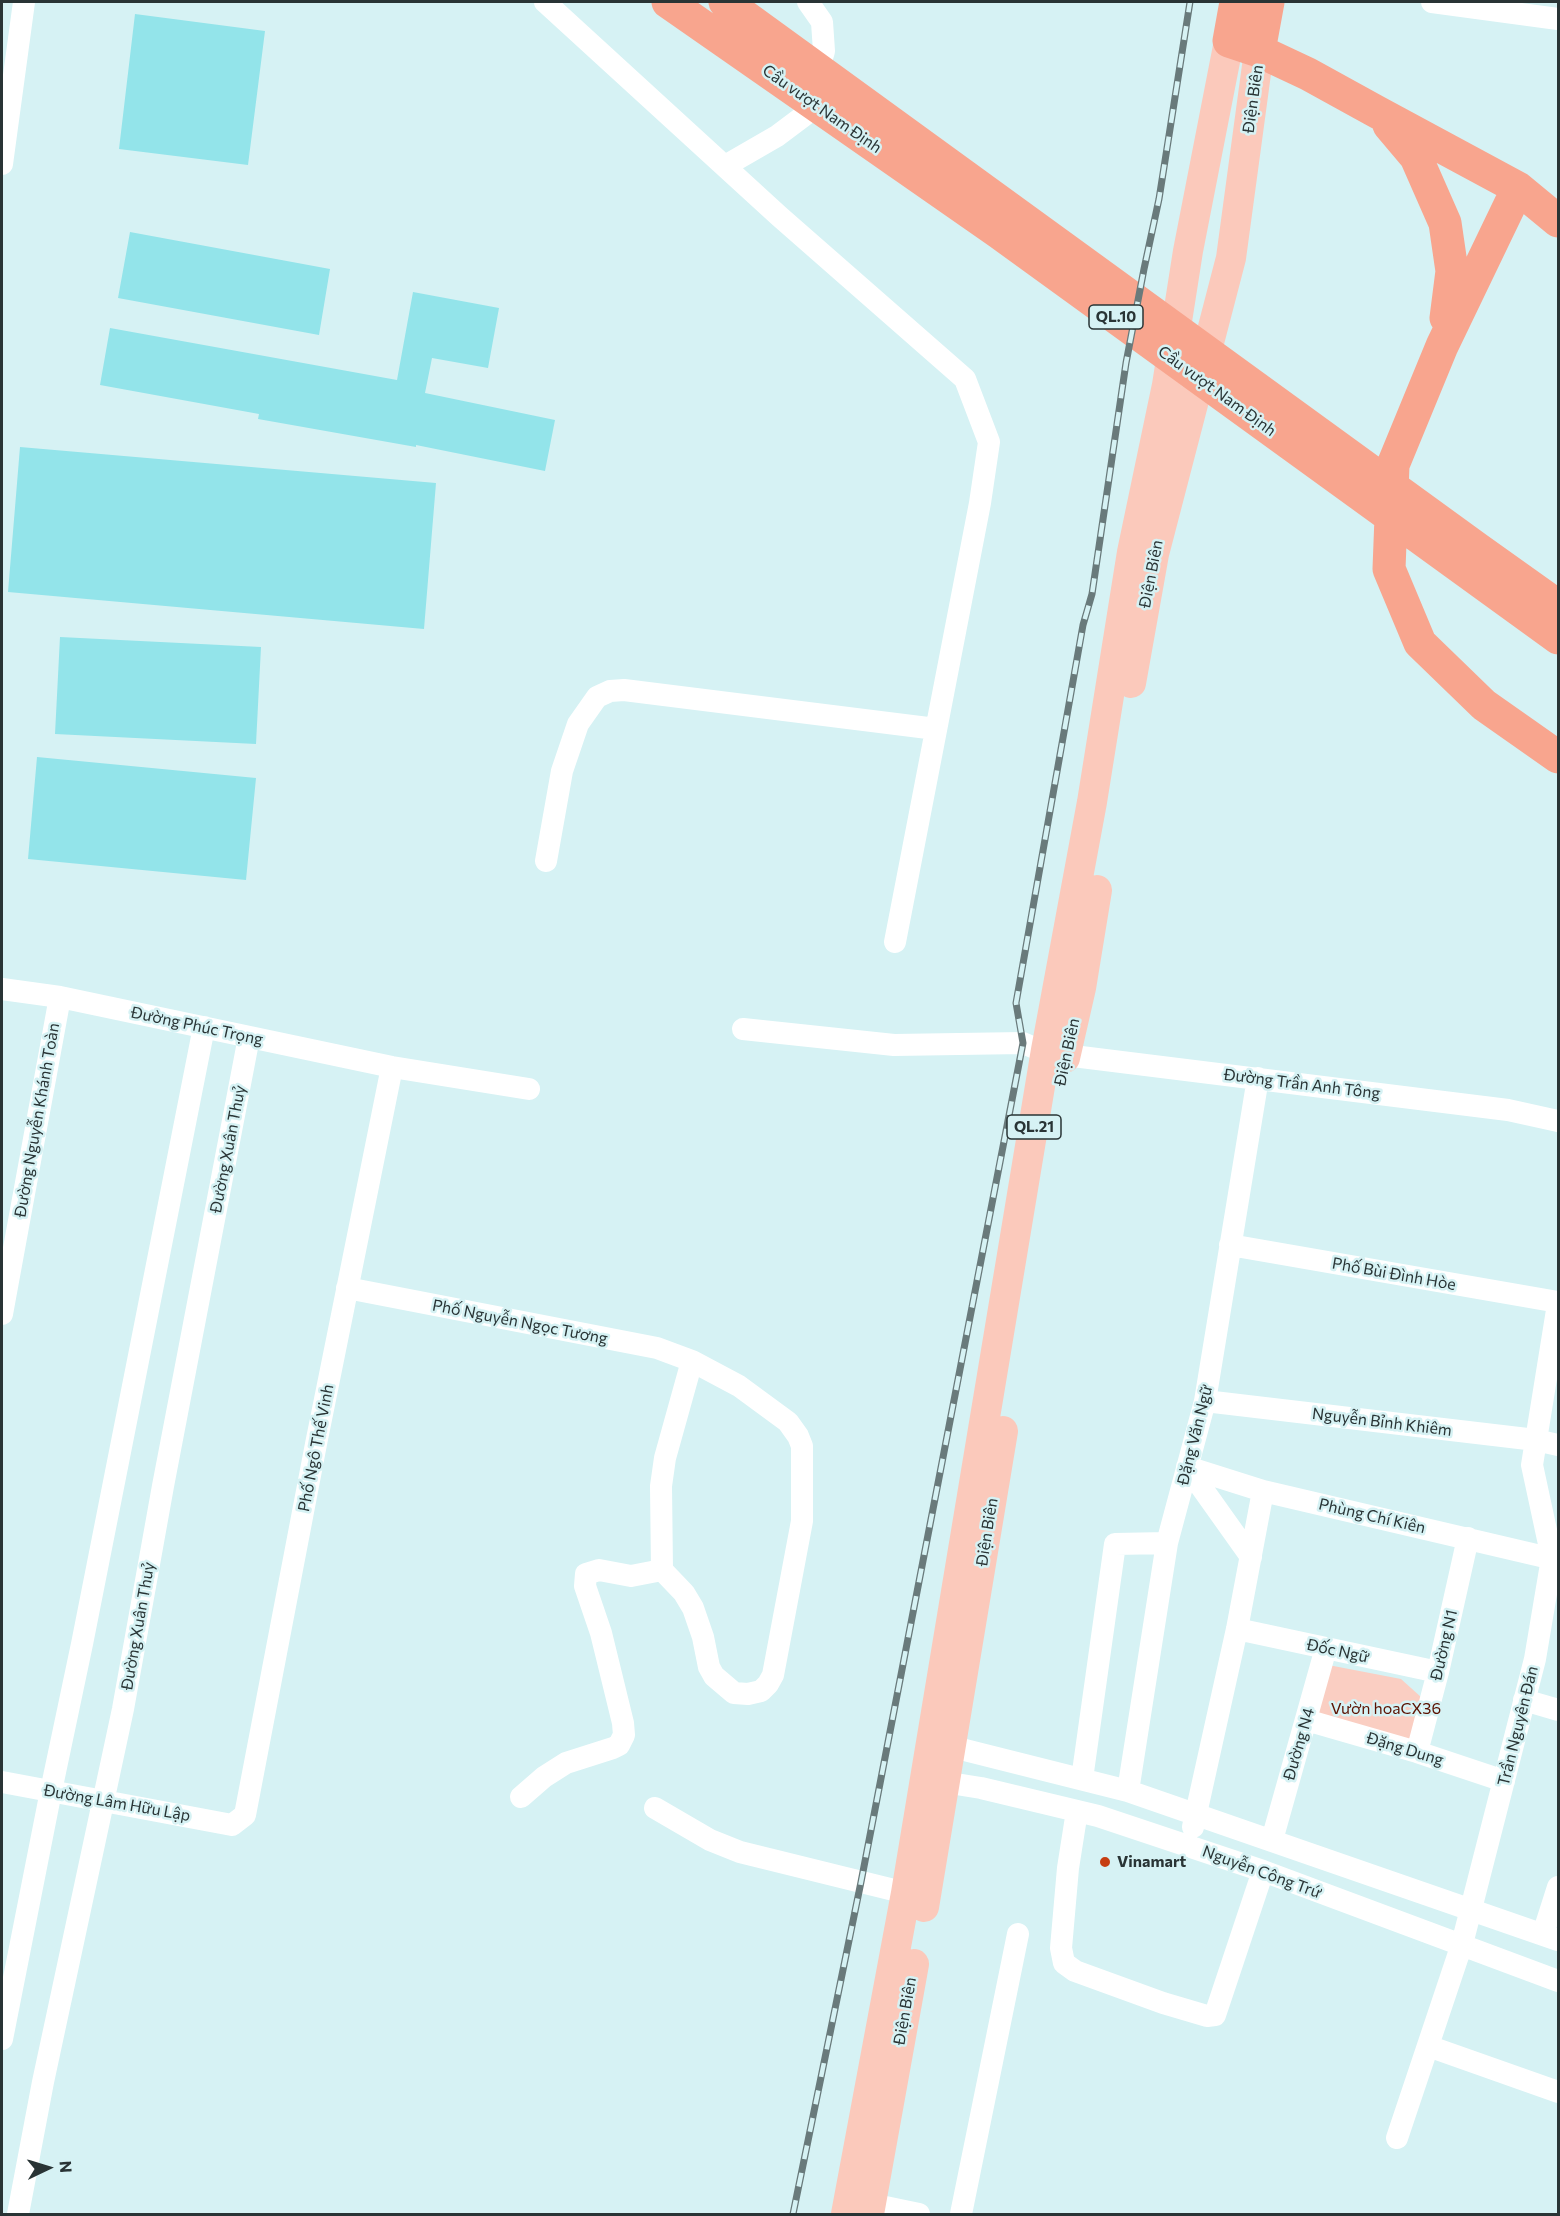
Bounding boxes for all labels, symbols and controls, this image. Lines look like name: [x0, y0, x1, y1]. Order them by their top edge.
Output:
street label: Cầu vượt Nam Định: [759, 61, 885, 157]
street label: Điện Biên: [1239, 64, 1267, 134]
road number: QL.10: [1089, 305, 1143, 329]
street label: Cầu vượt Nam Định: [1154, 342, 1280, 440]
street label: Điện Biên: [1135, 538, 1167, 610]
street label: Đường Phúc Trọng: [129, 1003, 265, 1049]
street label: Điện Biên: [1050, 1016, 1084, 1088]
street label: Đường Nguyễn Khánh Toàn: [10, 1021, 64, 1219]
street label: Đường Trần Anh Tông: [1223, 1065, 1381, 1103]
street label: Đường Xuân Thuỷ: [206, 1084, 250, 1214]
road number: QL.21: [1007, 1115, 1061, 1139]
street label: Phố Bùi Đình Hòe: [1331, 1254, 1457, 1294]
street label: Phố Nguyễn Ngọc Tương: [431, 1296, 609, 1348]
street label: Phố Ngô Thế Vinh: [294, 1383, 338, 1513]
street label: Đặng Văn Ngữ: [1173, 1383, 1217, 1487]
street label: Nguyễn Bỉnh Khiêm: [1311, 1404, 1453, 1440]
street label: Phùng Chí Kiên: [1317, 1494, 1427, 1538]
street label: Điện Biên: [972, 1497, 1002, 1567]
street label: Đường Xuân Thuỷ: [117, 1560, 159, 1692]
street label: Đường N1: [1427, 1608, 1461, 1682]
street label: Đốc Ngữ: [1305, 1635, 1371, 1667]
street label: Trần Nguyên Đán: [1494, 1664, 1542, 1788]
park label: Vườn hoaCX36: [1331, 1699, 1441, 1719]
street label: Đường N4: [1279, 1705, 1319, 1783]
street label: Đặng Dung: [1364, 1728, 1446, 1770]
street label: Đường Lâm Hữu Lập: [42, 1781, 192, 1825]
street label: Nguyễn Công Trứ: [1200, 1842, 1324, 1902]
place label: Vinamart: [1117, 1852, 1186, 1872]
marker: Vinamart: [1098, 1855, 1112, 1869]
street label: Điện Biên: [890, 1976, 920, 2046]
north arrow: [18, 2138, 78, 2198]
text: N: [57, 2160, 76, 2173]

